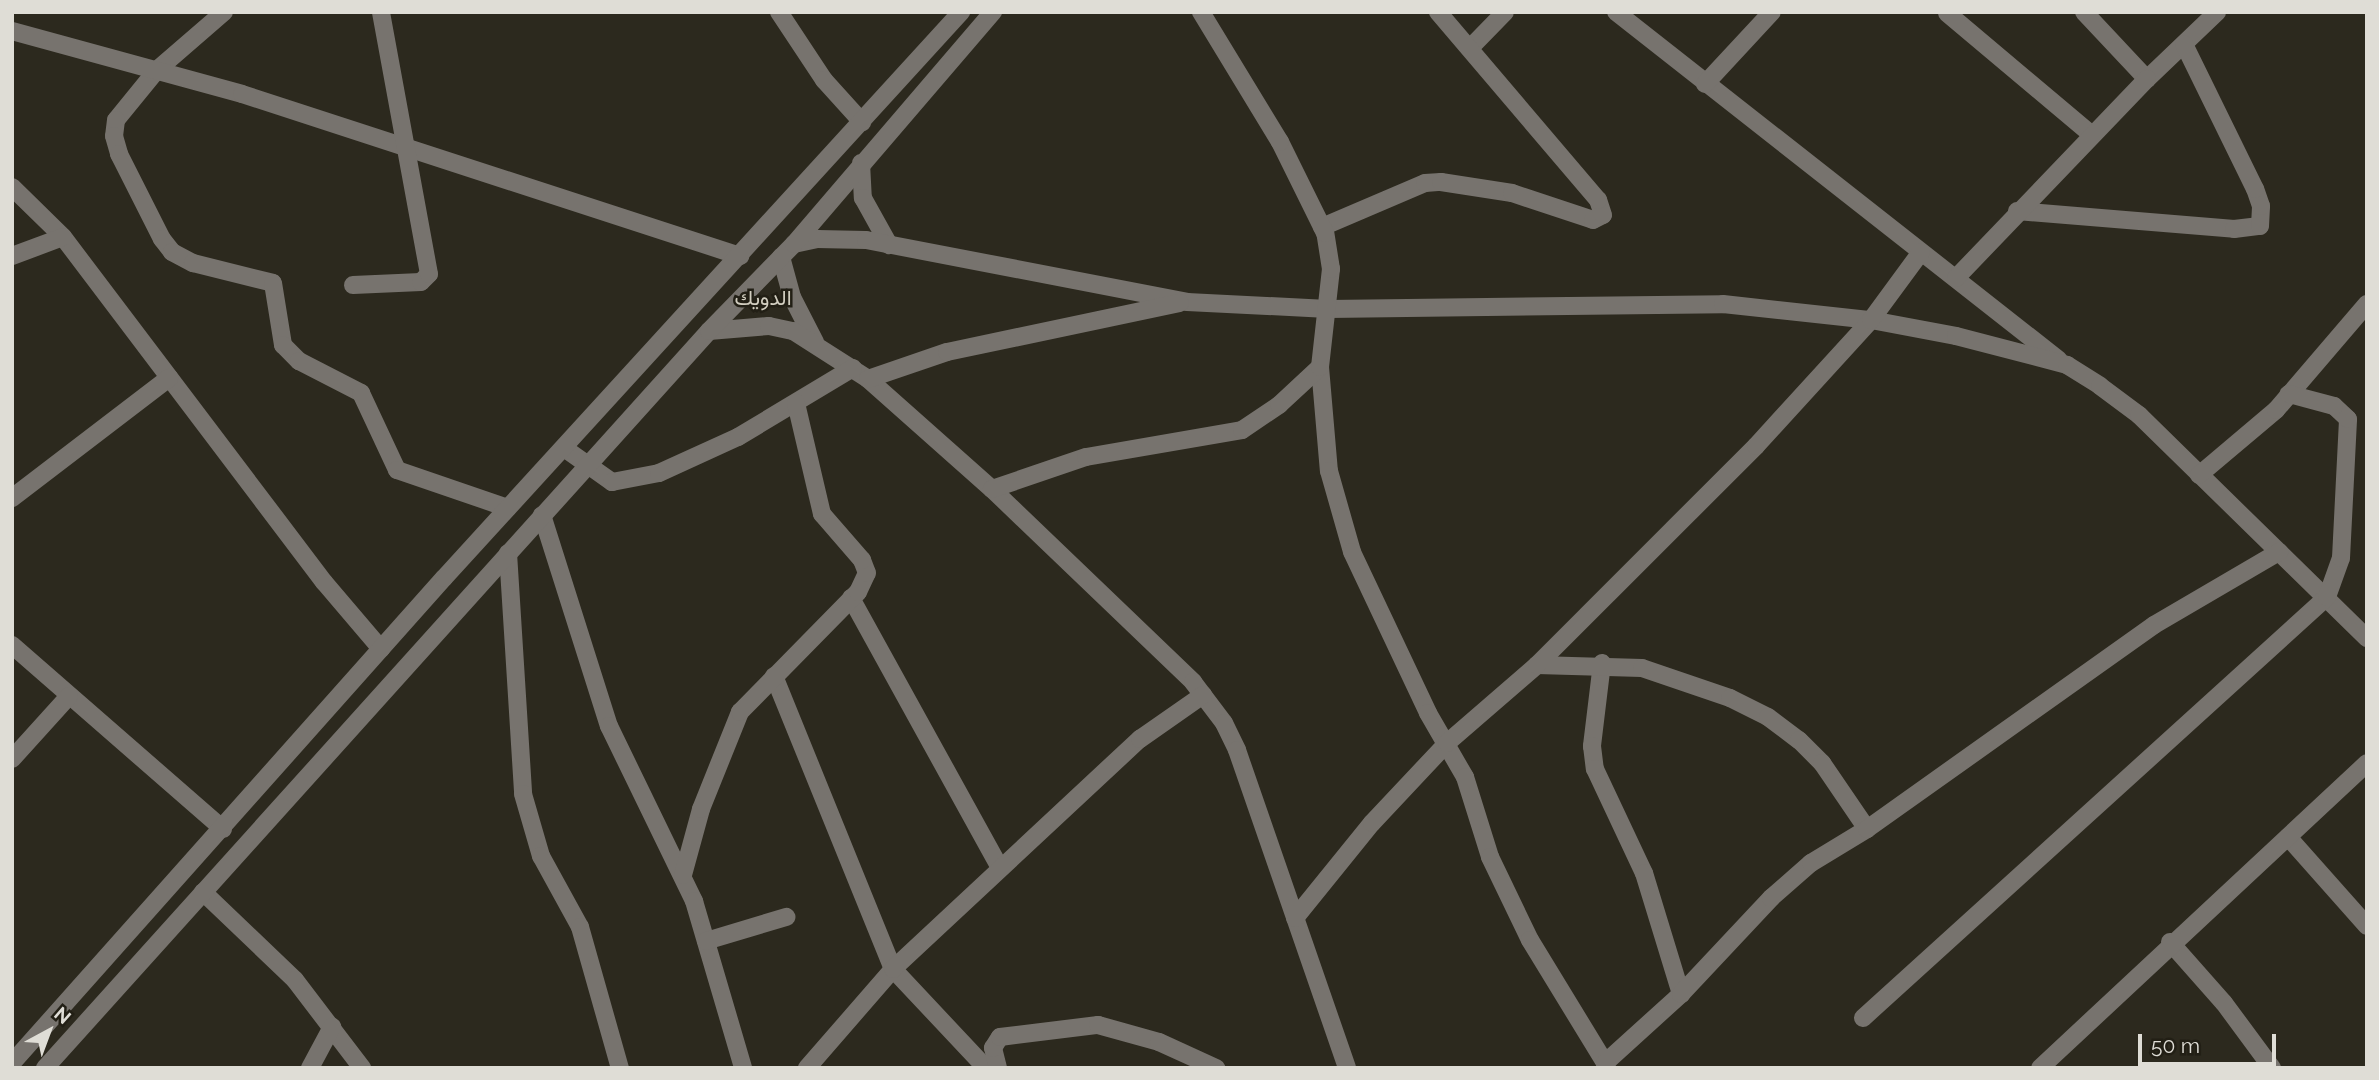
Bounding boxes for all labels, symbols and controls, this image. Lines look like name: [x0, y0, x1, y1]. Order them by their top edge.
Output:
district label: الدويك: [734, 285, 792, 311]
north arrow: [14, 996, 84, 1066]
text: N: [50, 1002, 75, 1028]
scale bar: [2141, 1020, 2279, 1064]
text: 50 m: [2151, 1033, 2200, 1058]

